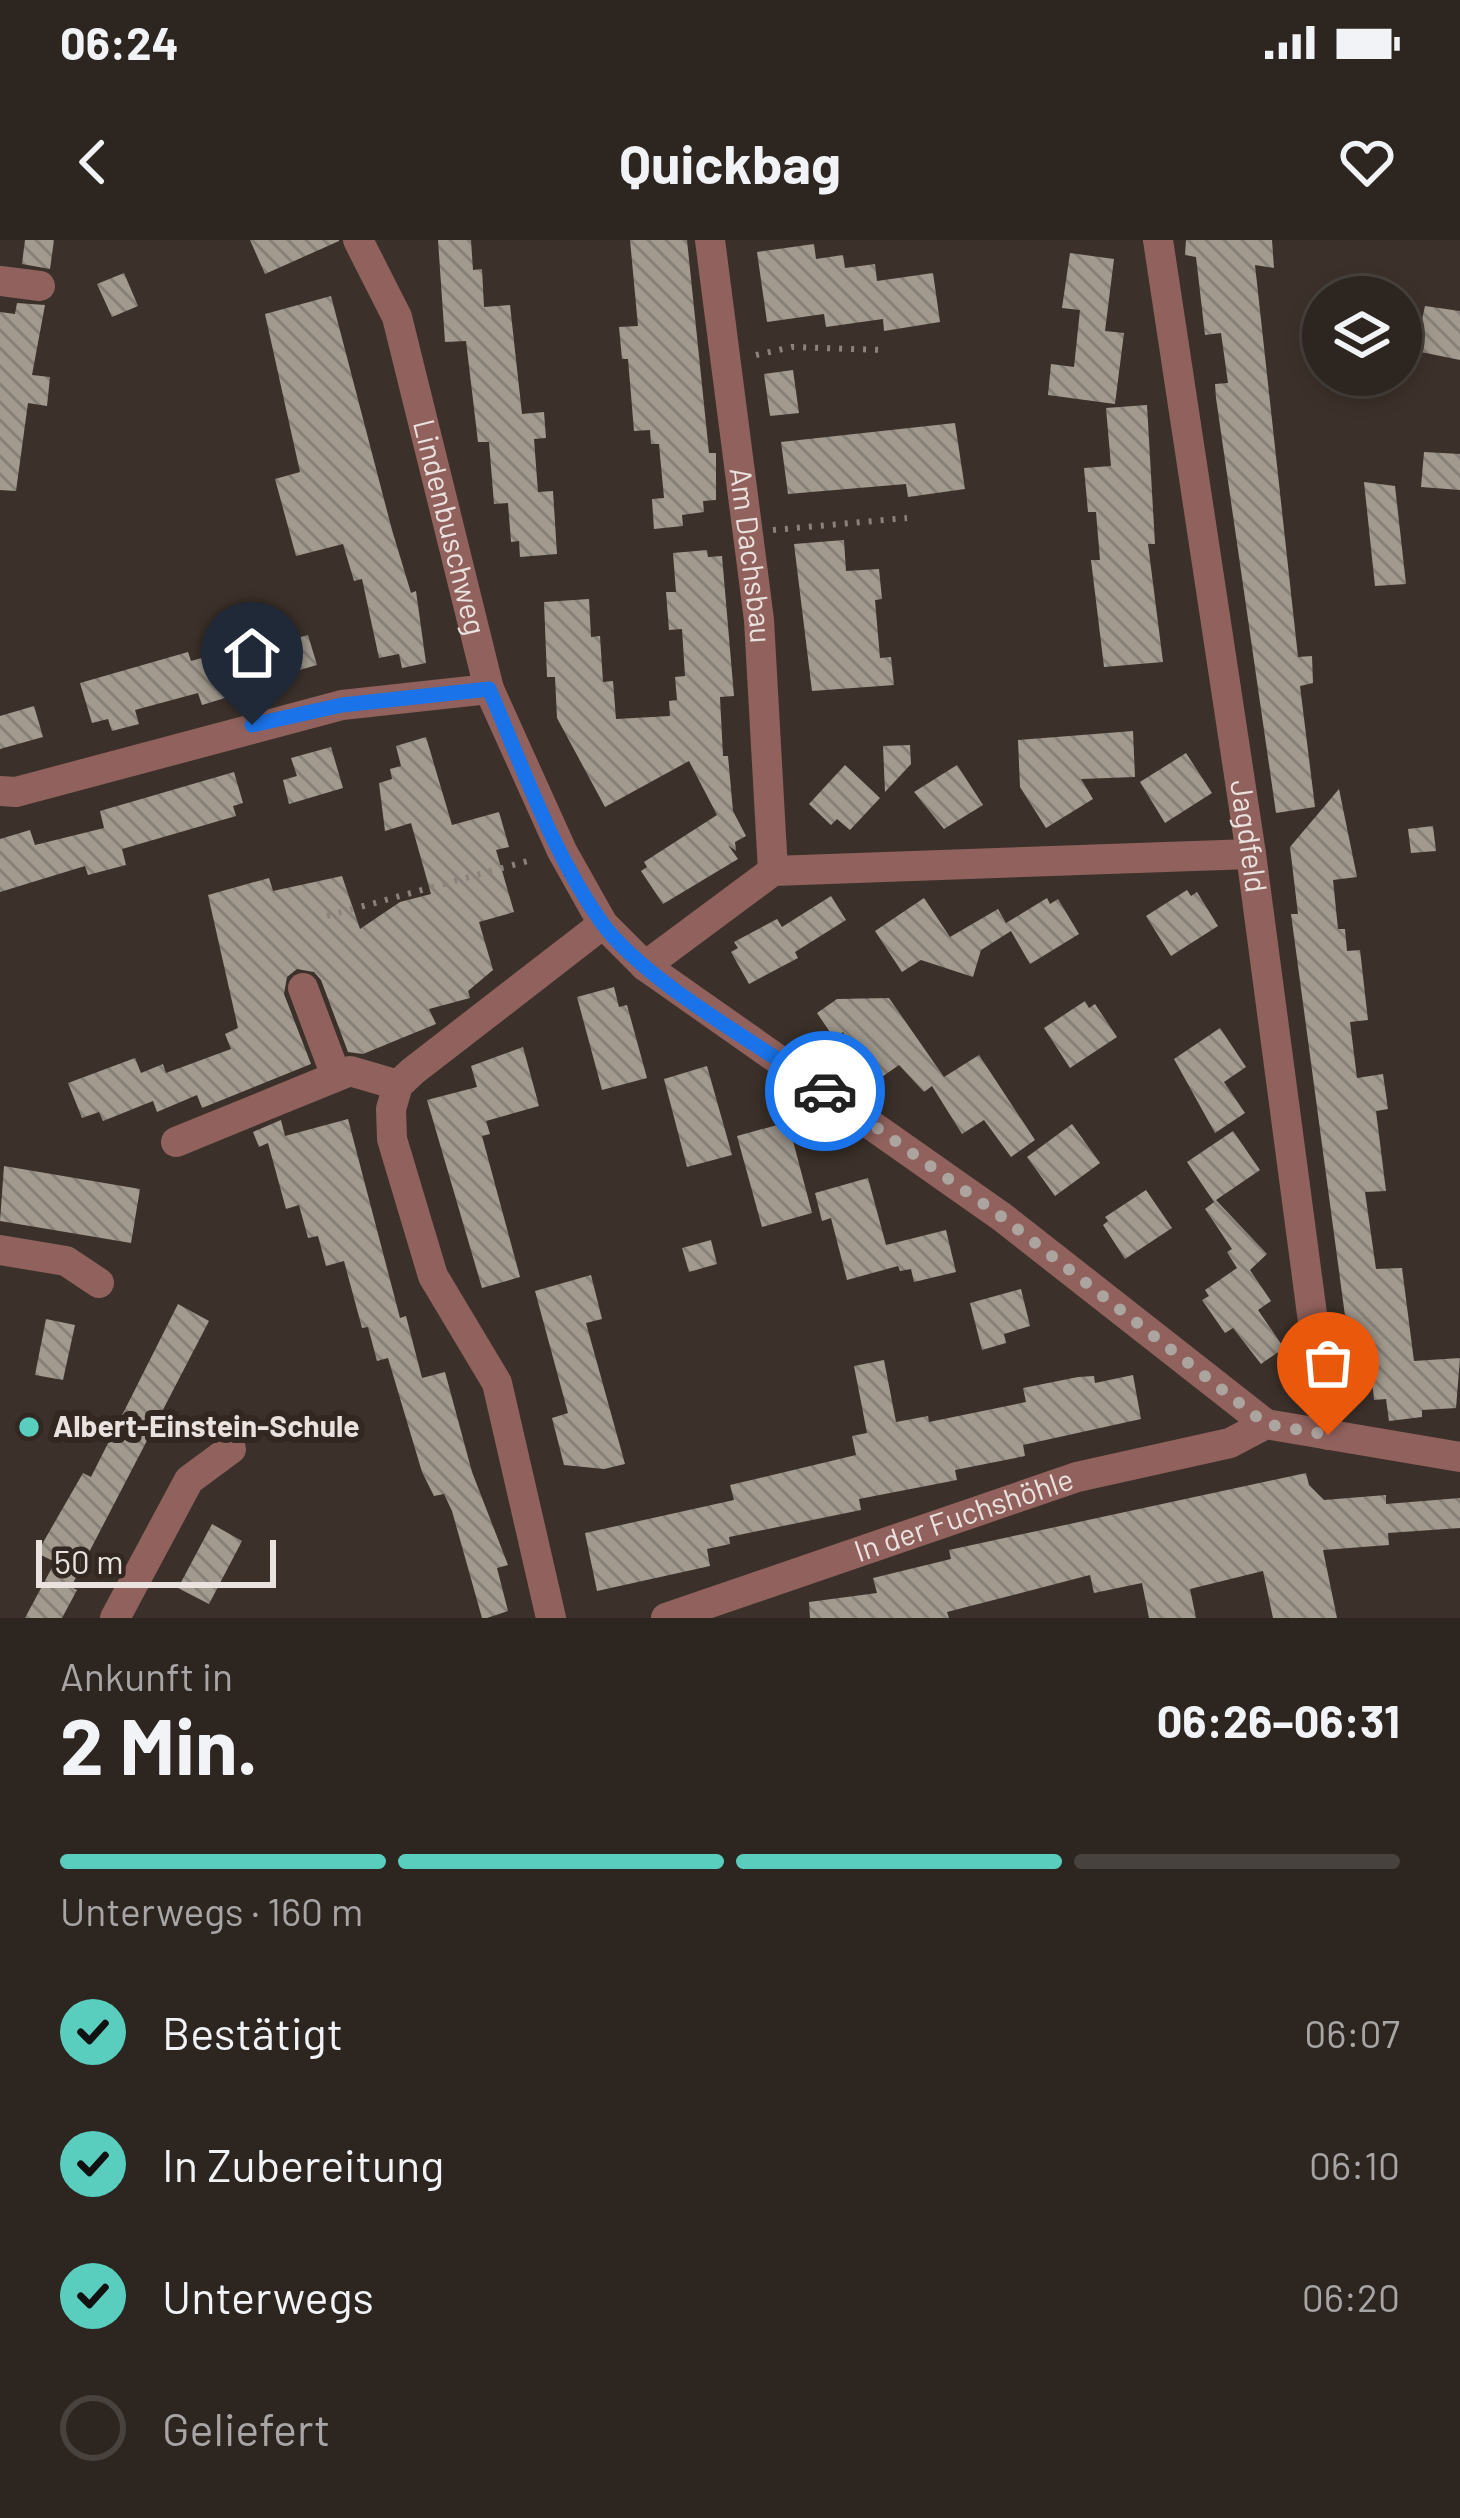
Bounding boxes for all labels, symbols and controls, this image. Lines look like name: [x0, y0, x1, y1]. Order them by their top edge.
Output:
text: 06:24: [60, 15, 179, 69]
icon: back: [60, 129, 126, 195]
icon: heart: [1334, 129, 1400, 195]
text: Quickbag: [619, 130, 841, 195]
map controls: [1302, 276, 1422, 396]
button: layers: [1302, 276, 1422, 396]
street label: Lindenbuschweg: [407, 415, 495, 638]
street label: Am Dachsbau: [723, 465, 780, 644]
pin: [201, 602, 303, 725]
icon: home: [219, 620, 285, 686]
street label: Jagdfeld: [1224, 777, 1276, 895]
courier: [765, 1031, 885, 1151]
icon: car: [792, 1058, 858, 1124]
pin: [1277, 1312, 1379, 1435]
icon: bag: [1295, 1330, 1361, 1396]
place label: Albert-Einstein-Schule: [53, 1407, 360, 1443]
marker: Albert-Einstein-Schule: [16, 1414, 42, 1440]
street label: In der Fuchshöhle: [849, 1460, 1078, 1568]
scale bar: [36, 1534, 276, 1587]
text: 50 m: [54, 1541, 124, 1581]
text: Ankunft in: [60, 1652, 233, 1699]
text: 06:26–06:31: [1157, 1693, 1400, 1747]
text: 2 Min.: [60, 1697, 258, 1791]
text: Unterwegs · 160 m: [60, 1887, 363, 1934]
icon: check: [60, 1999, 126, 2065]
text: Bestätigt: [162, 2005, 343, 2059]
text: 06:07: [1304, 2009, 1400, 2056]
icon: check: [60, 2131, 126, 2197]
text: In Zubereitung: [162, 2137, 444, 2191]
text: 06:10: [1309, 2141, 1400, 2188]
icon: check: [60, 2263, 126, 2329]
text: Unterwegs: [162, 2269, 374, 2323]
text: 06:20: [1302, 2273, 1400, 2320]
text: Geliefert: [162, 2401, 330, 2455]

